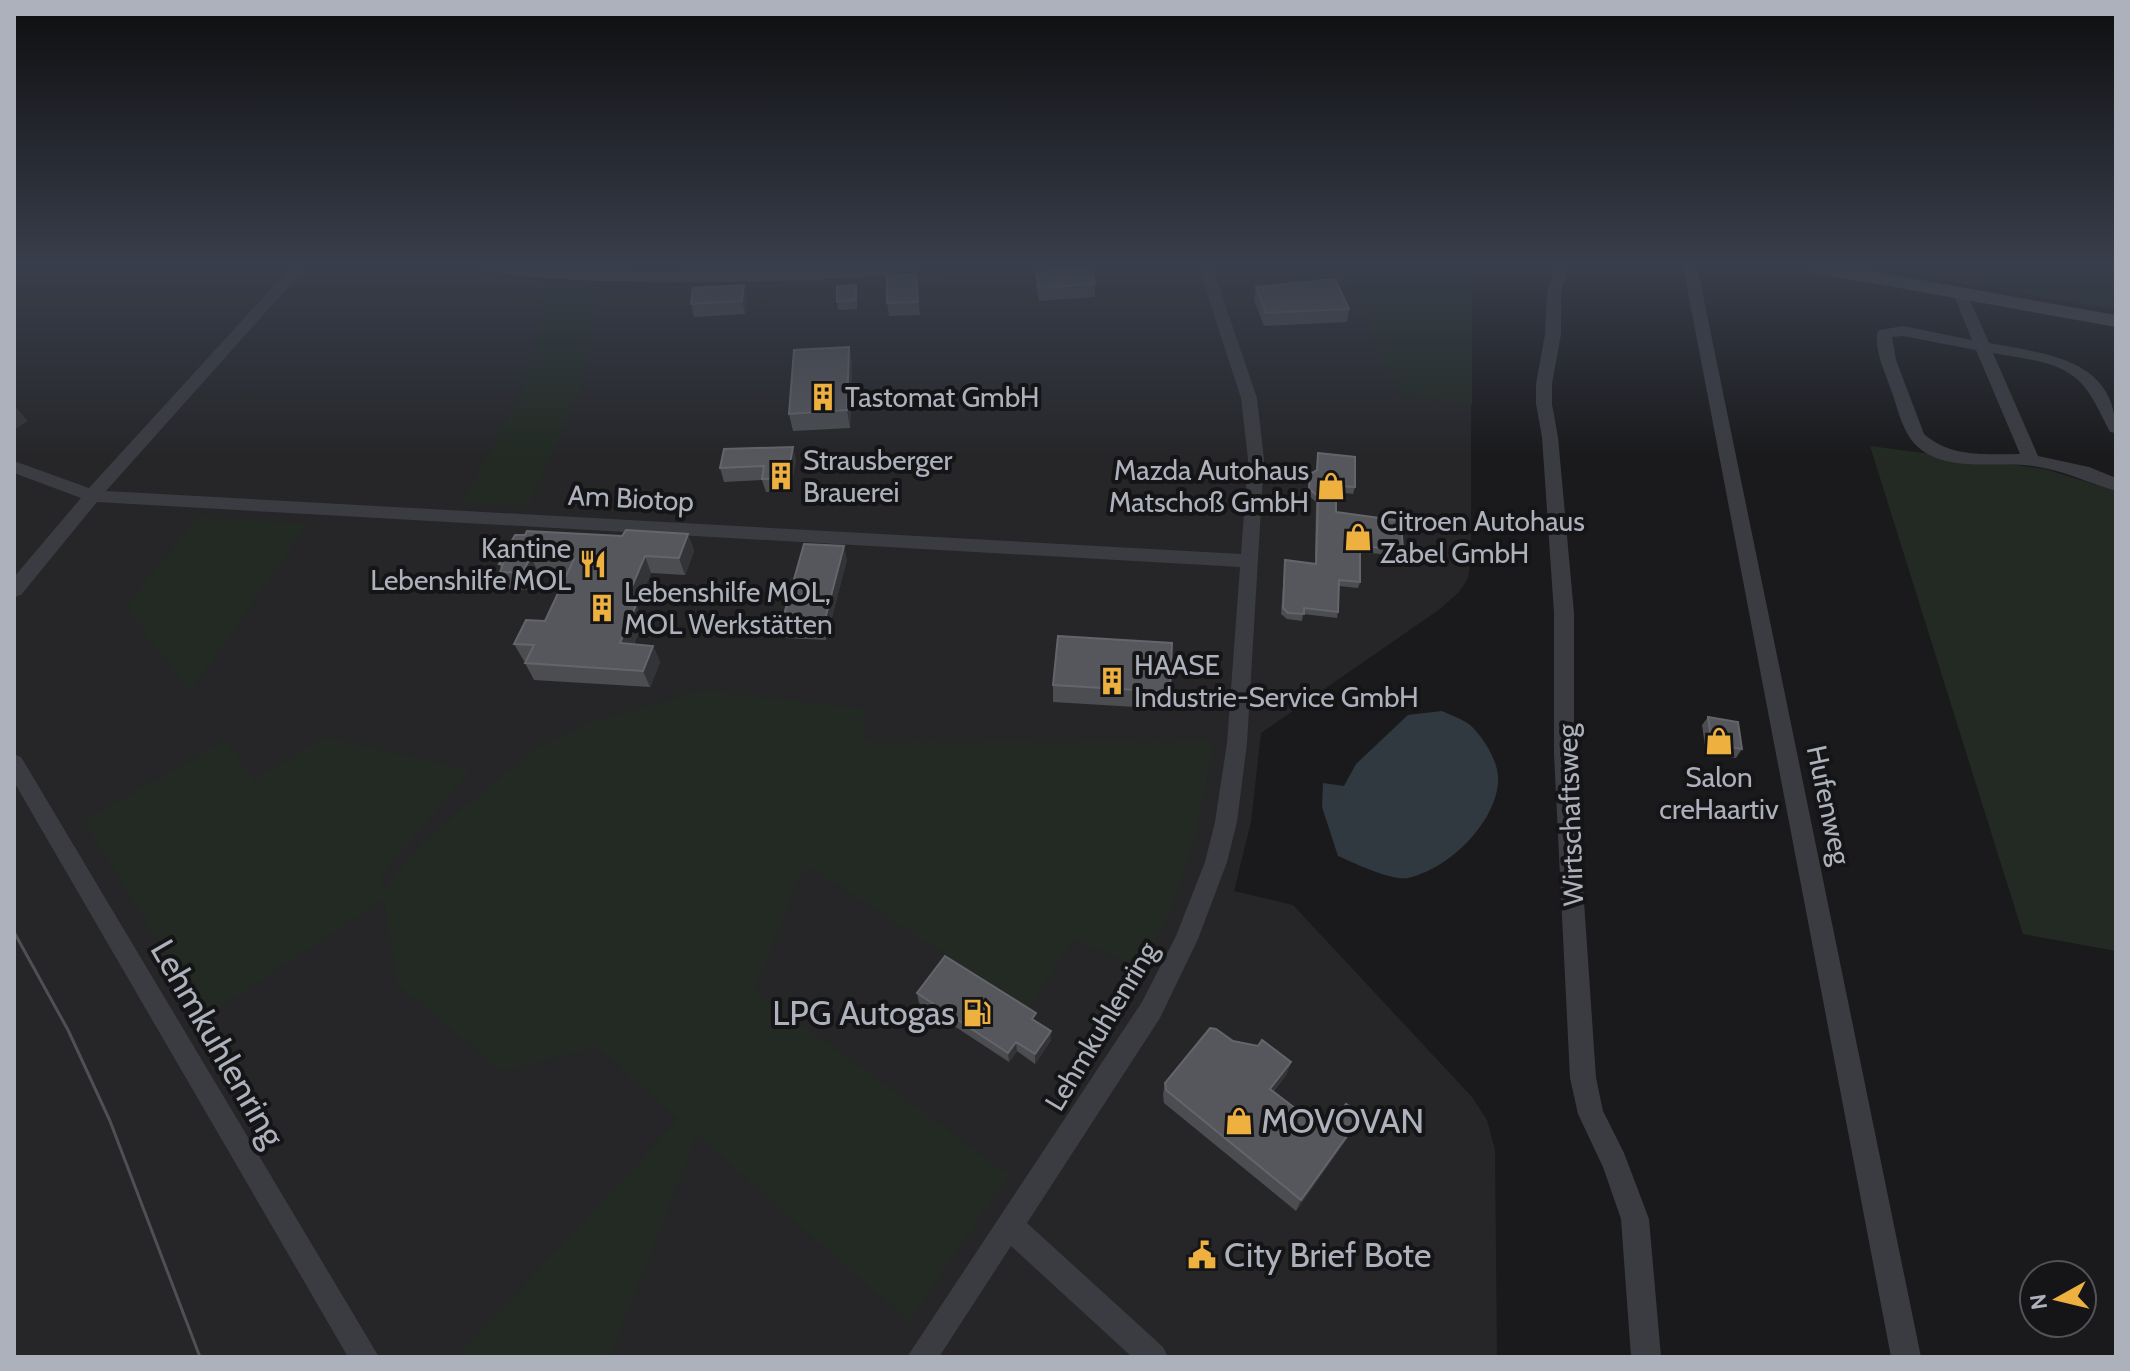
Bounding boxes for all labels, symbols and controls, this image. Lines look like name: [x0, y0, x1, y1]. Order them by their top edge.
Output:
place label: Tastomat GmbH: [845, 380, 1039, 414]
building icon: Tastomat GmbH: [808, 382, 838, 412]
place label: Strausberger Brauerei: [803, 443, 953, 509]
place label: Mazda Autohaus Matschoß GmbH: [1109, 453, 1309, 519]
building icon: Strausberger Brauerei: [766, 461, 796, 491]
shop icon: Mazda Autohaus Matschoß GmbH: [1316, 471, 1346, 501]
street label: Am Biotop: [567, 478, 695, 518]
place label: Citroen Autohaus Zabel GmbH: [1380, 504, 1585, 570]
shop icon: Citroen Autohaus Zabel GmbH: [1343, 522, 1373, 552]
place label: Kantine Lebenshilfe MOL: [370, 531, 571, 597]
restaurant icon: Kantine Lebenshilfe MOL: [578, 549, 608, 579]
place label: Lebenshilfe MOL, MOL Werkstätten: [624, 575, 833, 641]
building icon: Lebenshilfe MOL, MOL Werkstätten: [587, 593, 617, 623]
place label: HAASE Industrie-Service GmbH: [1134, 648, 1419, 714]
building icon: HAASE Industrie-Service GmbH: [1097, 666, 1127, 696]
street label: Wirtschaftsweg: [1550, 722, 1590, 907]
shop icon: Salon creHaartiv: [1704, 726, 1734, 756]
street label: Hufenweg: [1800, 742, 1858, 869]
place label: Salon creHaartiv: [1659, 760, 1779, 826]
street label: Lehmkuhlenring: [142, 932, 295, 1155]
street label: Lehmkuhlenring: [1037, 934, 1165, 1117]
place label: LPG Autogas: [772, 992, 955, 1034]
fuel station icon: LPG Autogas: [962, 998, 992, 1028]
place label: MOVOVAN: [1261, 1100, 1424, 1142]
shop icon: MOVOVAN: [1224, 1106, 1254, 1136]
place label: City Brief Bote: [1224, 1234, 1431, 1276]
public building icon: City Brief Bote: [1187, 1240, 1217, 1270]
north arrow: [2018, 1259, 2098, 1339]
text: N: [2024, 1292, 2053, 1311]

